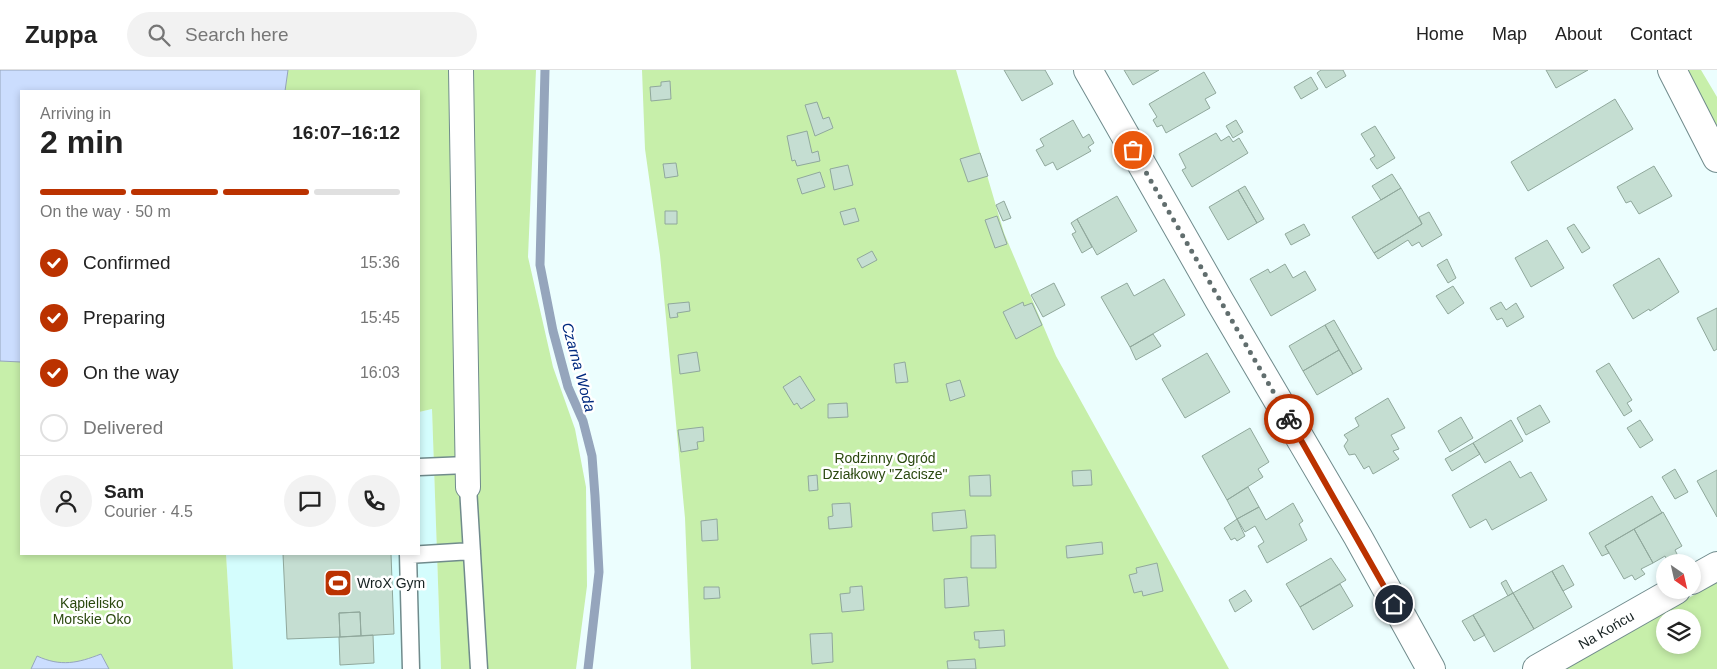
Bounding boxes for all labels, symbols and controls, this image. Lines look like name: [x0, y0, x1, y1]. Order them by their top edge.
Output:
search box: [127, 12, 477, 57]
text: Zuppa: [25, 21, 97, 48]
icon: search: [145, 21, 173, 49]
text: Search here: [185, 24, 289, 45]
text: Home: [1416, 24, 1464, 44]
text: Map: [1492, 24, 1527, 44]
text: About: [1555, 24, 1602, 44]
text: Contact: [1630, 24, 1692, 44]
text: Arriving in: [40, 105, 111, 122]
text: 16:07–16:12: [292, 122, 400, 143]
text: 2 min: [40, 124, 124, 160]
pin: [1112, 129, 1154, 171]
icon: bag: [1119, 136, 1147, 164]
text: On the way · 50 m: [40, 203, 171, 220]
icon: check: [40, 249, 68, 277]
text: Confirmed: [83, 252, 171, 273]
text: 15:36: [360, 254, 400, 271]
icon: check: [40, 304, 68, 332]
text: Preparing: [83, 307, 165, 328]
text: 15:45: [360, 309, 400, 326]
water label: Czarna Woda: [559, 321, 599, 413]
icon: check: [40, 359, 68, 387]
text: On the way: [83, 362, 179, 383]
text: 16:03: [360, 364, 400, 381]
courier: [1264, 394, 1314, 444]
icon: bike: [1275, 405, 1303, 433]
text: Delivered: [83, 417, 163, 438]
park label: Rodzinny Ogród Działkowy "Zacisze": [822, 450, 948, 482]
button: person: [40, 475, 92, 527]
button: chat: [284, 475, 336, 527]
button: phone: [348, 475, 400, 527]
text: Sam: [104, 481, 144, 502]
text: Courier · 4.5: [104, 503, 193, 520]
north arrow: [1656, 554, 1701, 599]
map controls: [1656, 554, 1701, 654]
sports icon: WroX Gym: [323, 568, 353, 598]
place label: WroX Gym: [357, 575, 425, 591]
pin: [1373, 583, 1415, 625]
icon: home: [1380, 590, 1408, 618]
park label: Kąpielisko Morskie Oko: [53, 595, 131, 627]
street label: Na Końcu: [1575, 608, 1637, 652]
button: layers: [1656, 609, 1701, 654]

